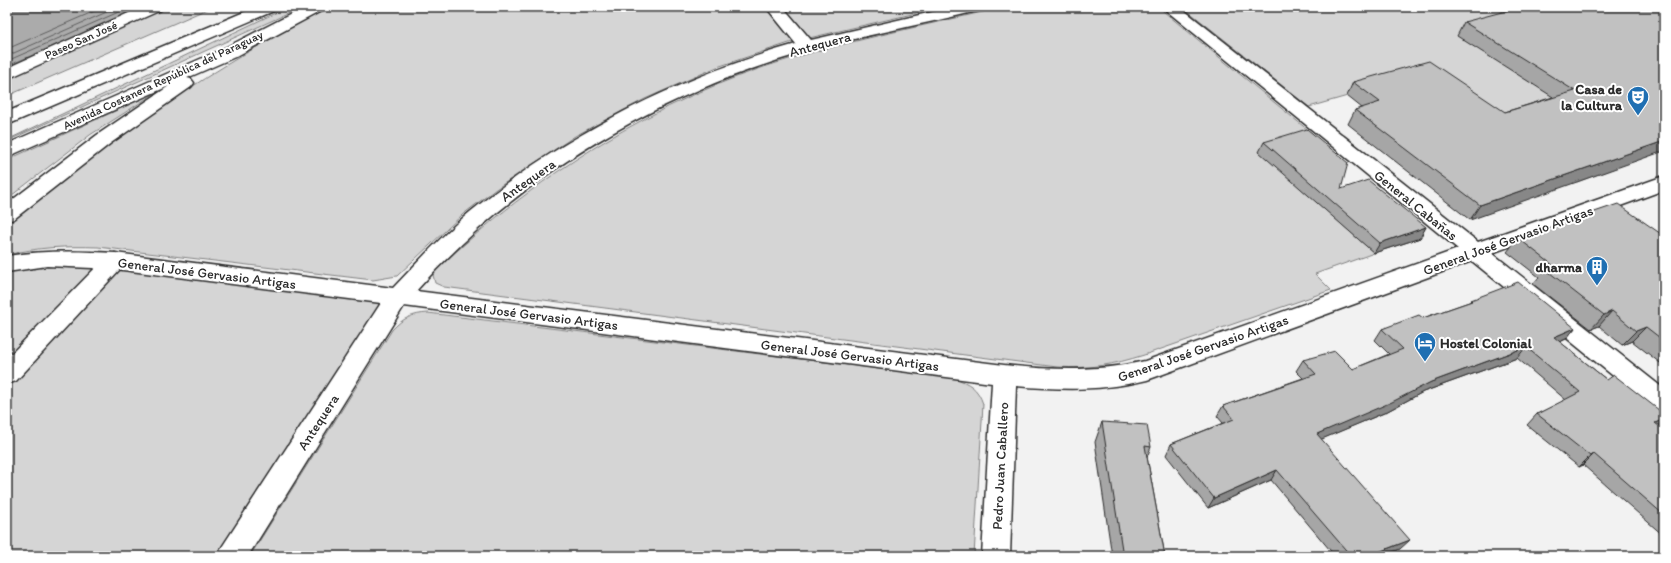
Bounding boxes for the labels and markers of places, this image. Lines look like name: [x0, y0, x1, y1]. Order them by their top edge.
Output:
place label: Casa de la Cultura: [1561, 81, 1623, 114]
theatre icon: Casa de la Cultura: [1625, 84, 1651, 117]
building icon: dharma: [1584, 254, 1610, 287]
place label: dharma: [1536, 259, 1582, 276]
hotel icon: Hostel Colonial: [1412, 330, 1438, 363]
place label: Hostel Colonial: [1440, 335, 1533, 352]

